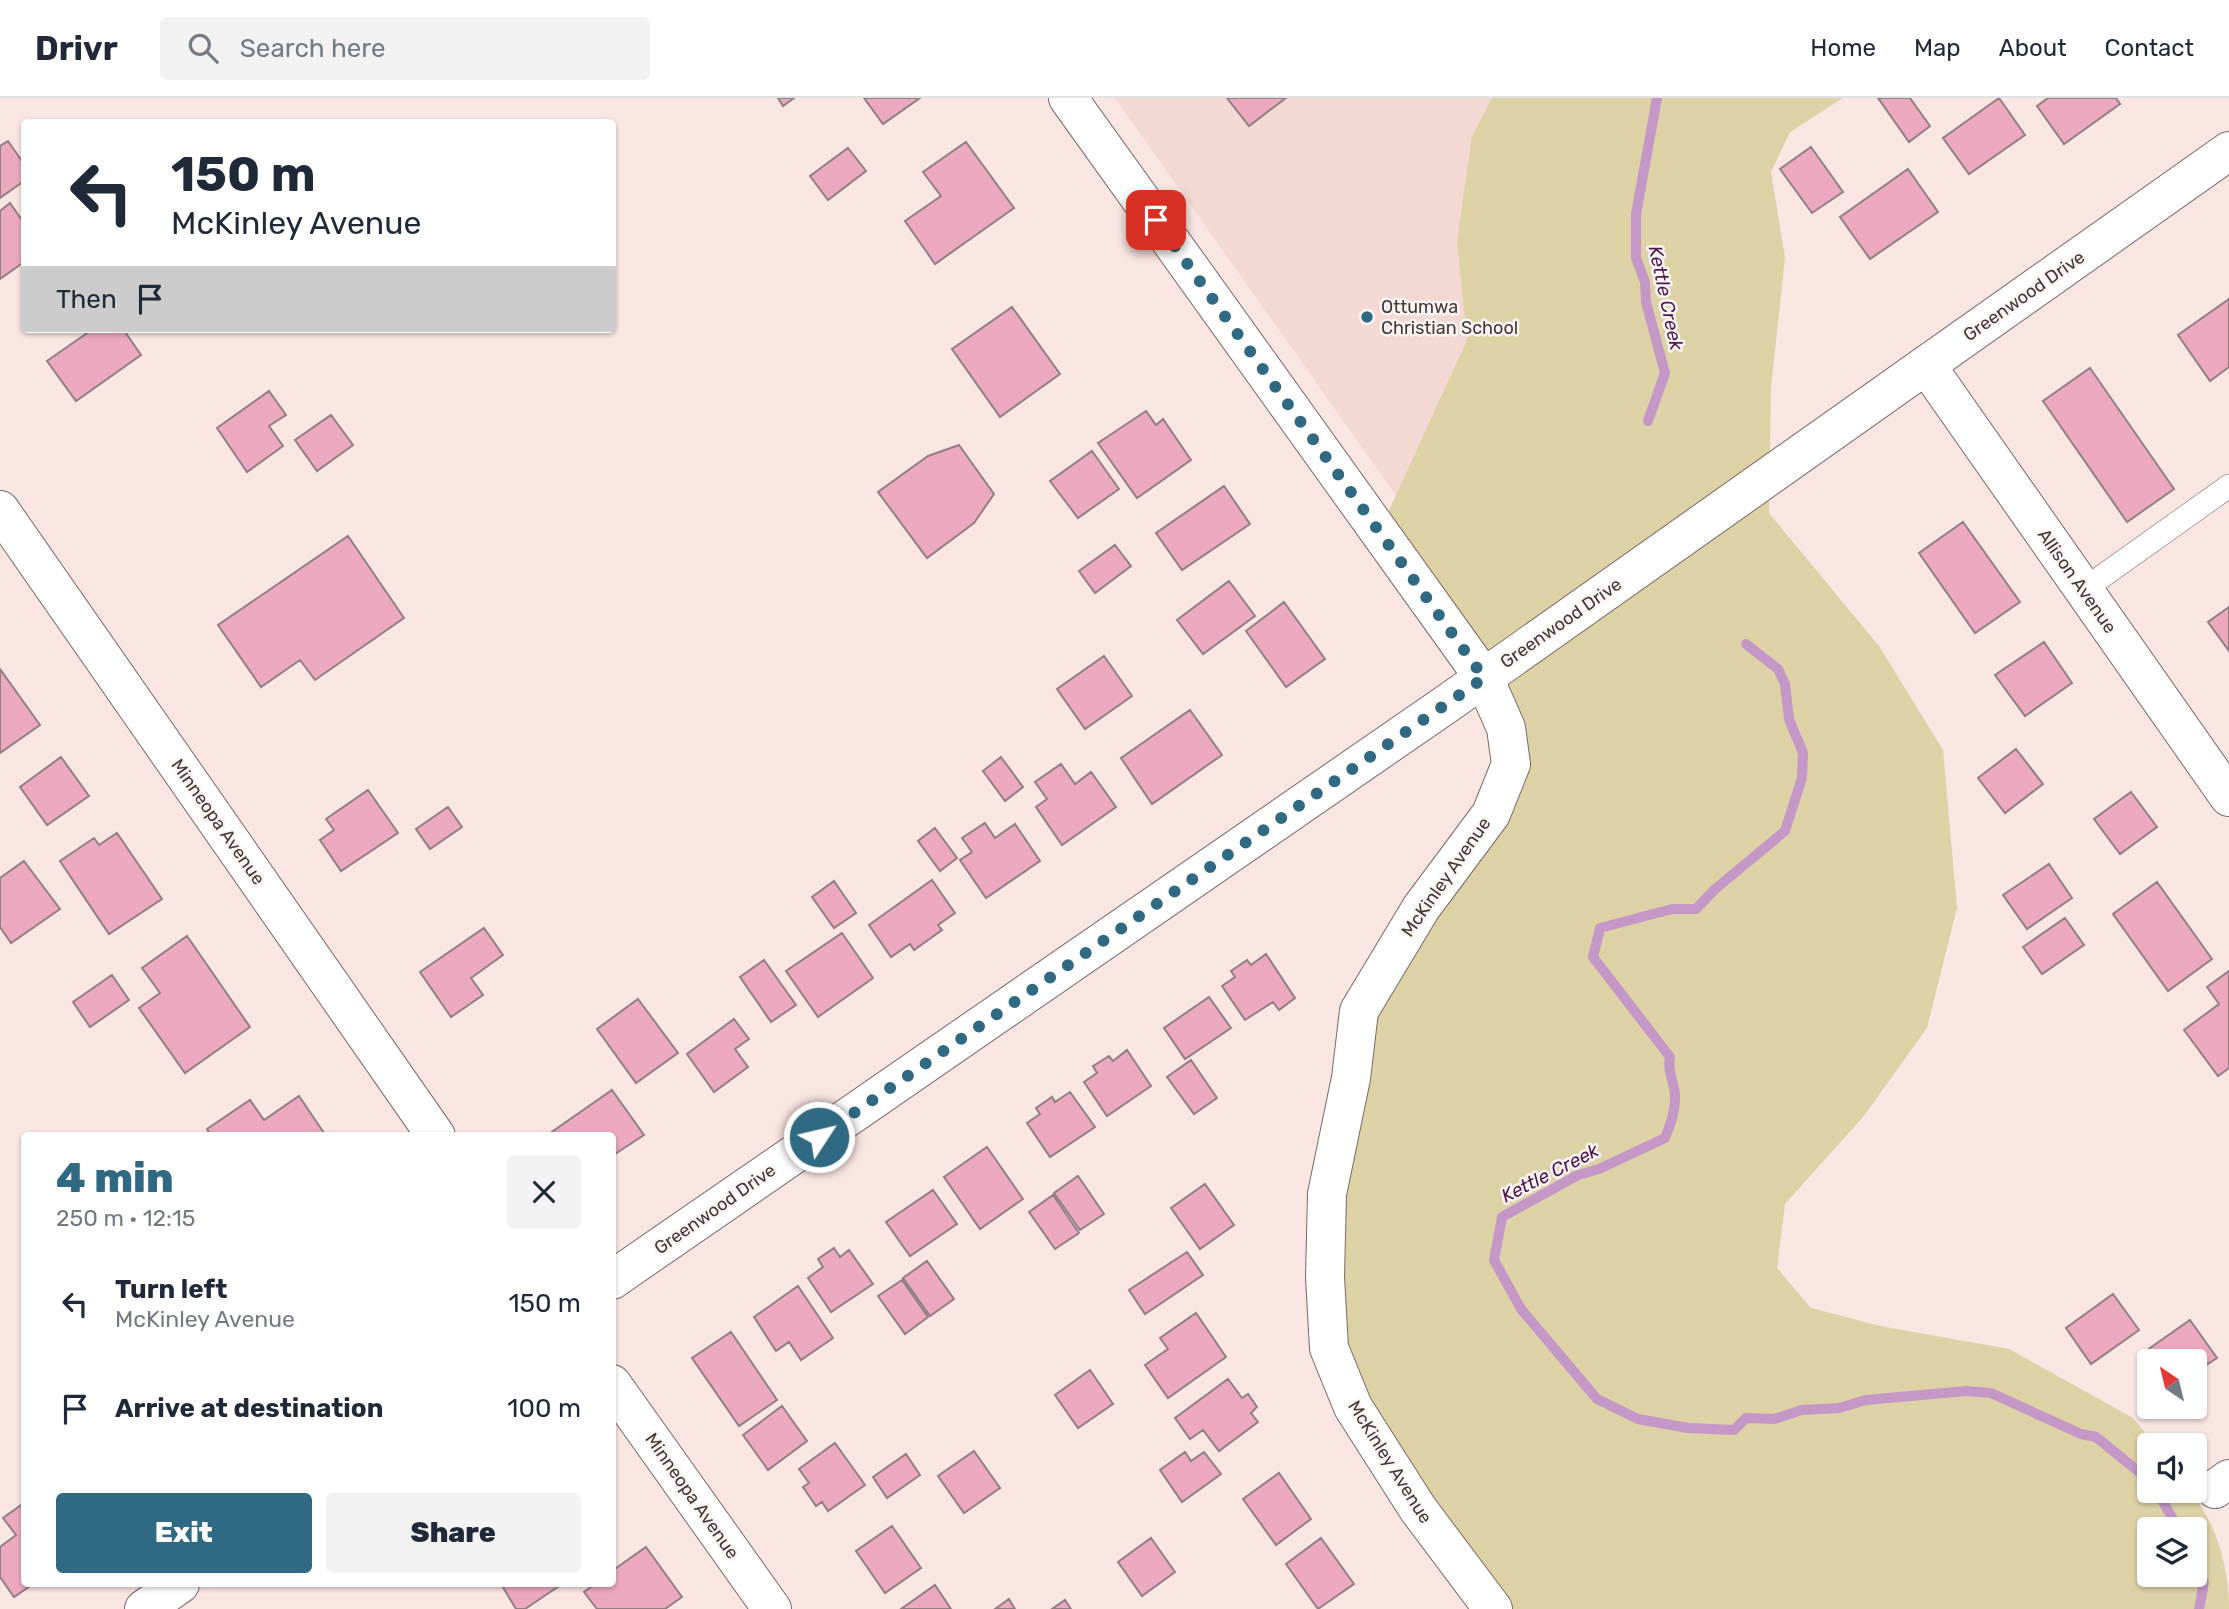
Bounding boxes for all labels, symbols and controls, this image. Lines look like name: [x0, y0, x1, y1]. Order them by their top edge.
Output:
search box: [160, 17, 650, 80]
text: Drivr: [35, 29, 118, 68]
icon: search: [184, 29, 222, 67]
text: Search here: [240, 33, 386, 64]
text: Home: [1810, 34, 1876, 62]
text: Map: [1914, 34, 1961, 62]
text: About: [1999, 34, 2067, 62]
text: Contact: [2105, 34, 2194, 62]
text: 150 m: [171, 145, 316, 203]
icon: left: [56, 147, 147, 238]
pin: [1126, 190, 1186, 250]
icon: arrive: [1137, 201, 1175, 239]
text: McKinley Avenue: [171, 204, 421, 242]
water label: Kettle Creek: [1644, 244, 1688, 353]
street label: Greenwood Drive: [1959, 246, 2089, 346]
icon: arrive: [131, 280, 169, 318]
text: Then: [56, 284, 117, 315]
place label: Ottumwa Christian School: [1381, 296, 1518, 339]
marker: Ottumwa Christian School: [1359, 309, 1375, 325]
street label: Allison Avenue: [2033, 524, 2121, 638]
street label: Greenwood Drive: [1496, 573, 1626, 673]
street label: Minneopa Avenue: [166, 755, 270, 889]
street label: McKinley Avenue: [1397, 813, 1495, 941]
position arrow: [782, 1100, 856, 1174]
water label: Kettle Creek: [1497, 1139, 1603, 1207]
text: 4 min: [56, 1153, 174, 1203]
button: close: [507, 1155, 581, 1229]
street label: Greenwood Drive: [650, 1159, 780, 1259]
text: 250 m · 12:15: [56, 1204, 195, 1232]
text: Turn left: [115, 1274, 227, 1305]
icon: left: [56, 1285, 94, 1323]
text: 150 m: [508, 1288, 581, 1319]
text: McKinley Avenue: [115, 1305, 295, 1333]
north arrow: [2137, 1349, 2207, 1419]
map controls: [2137, 1349, 2207, 1587]
icon: arrive: [56, 1390, 94, 1428]
text: Arrive at destination: [115, 1393, 383, 1424]
text: 100 m: [507, 1393, 581, 1424]
street label: McKinley Avenue: [1343, 1396, 1437, 1528]
street label: Minneopa Avenue: [640, 1429, 744, 1563]
button: sound: [2137, 1433, 2207, 1503]
button: Exit: [56, 1493, 312, 1573]
button: Share: [326, 1493, 581, 1573]
button: layers: [2137, 1517, 2207, 1587]

